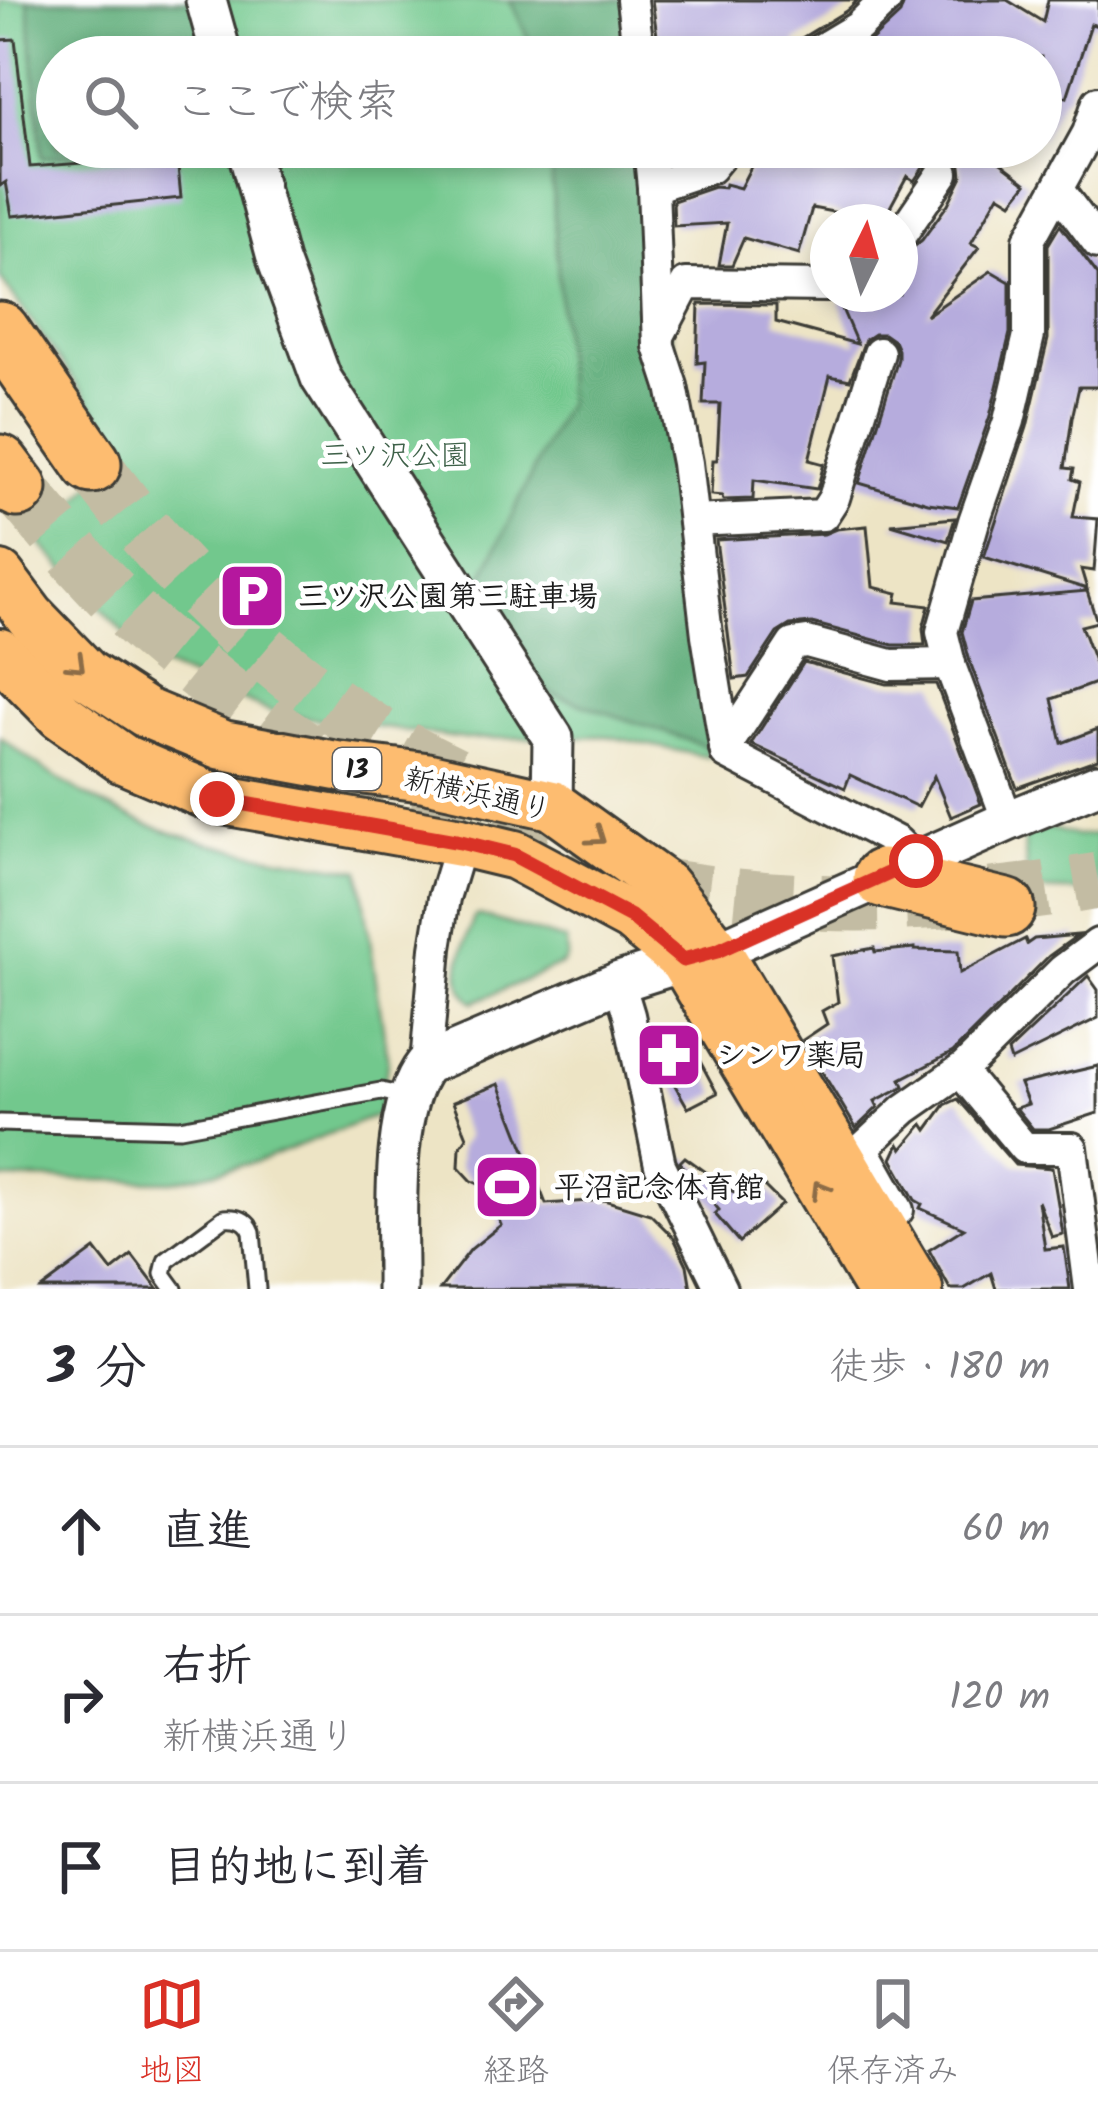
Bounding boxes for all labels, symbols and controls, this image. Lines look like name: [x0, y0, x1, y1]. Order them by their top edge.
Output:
search box: [36, 36, 1062, 168]
text: ここで検索: [174, 68, 399, 140]
icon: search: [78, 69, 144, 135]
north arrow: [810, 204, 918, 312]
park label: 三ツ沢公園: [320, 433, 470, 481]
parking icon: 三ツ沢公園第三駐車場: [217, 561, 287, 631]
place label: 三ツ沢公園第三駐車場: [298, 574, 598, 622]
one-way arrow: [63, 649, 85, 671]
road number: 13: [333, 748, 381, 790]
street label: 新横浜通り: [399, 756, 556, 836]
route end: [190, 772, 244, 826]
one-way arrow: [584, 822, 605, 844]
route start: [889, 834, 943, 888]
pharmacy icon: シンワ薬局: [634, 1020, 704, 1090]
place label: シンワ薬局: [716, 1033, 866, 1081]
sports icon: 平沼記念体育館: [472, 1152, 542, 1222]
place label: 平沼記念体育館: [554, 1165, 764, 1213]
one-way arrow: [812, 1180, 834, 1202]
text: 3 分: [48, 1329, 147, 1410]
text: 徒歩 · 180 m: [830, 1338, 1050, 1400]
text: 直進: [162, 1497, 252, 1569]
icon: ahead: [48, 1498, 114, 1564]
text: 60 m: [962, 1500, 1050, 1562]
text: 右折: [162, 1632, 252, 1704]
icon: right: [48, 1666, 114, 1732]
text: 120 m: [949, 1668, 1050, 1730]
text: 新横浜通り: [162, 1708, 357, 1770]
text: 目的地に到着: [162, 1833, 432, 1905]
icon: arrive: [48, 1834, 114, 1900]
tab: 地図: [139, 1971, 205, 2099]
tab: 経路: [483, 1971, 549, 2099]
tab: 保存済み: [827, 1971, 959, 2099]

